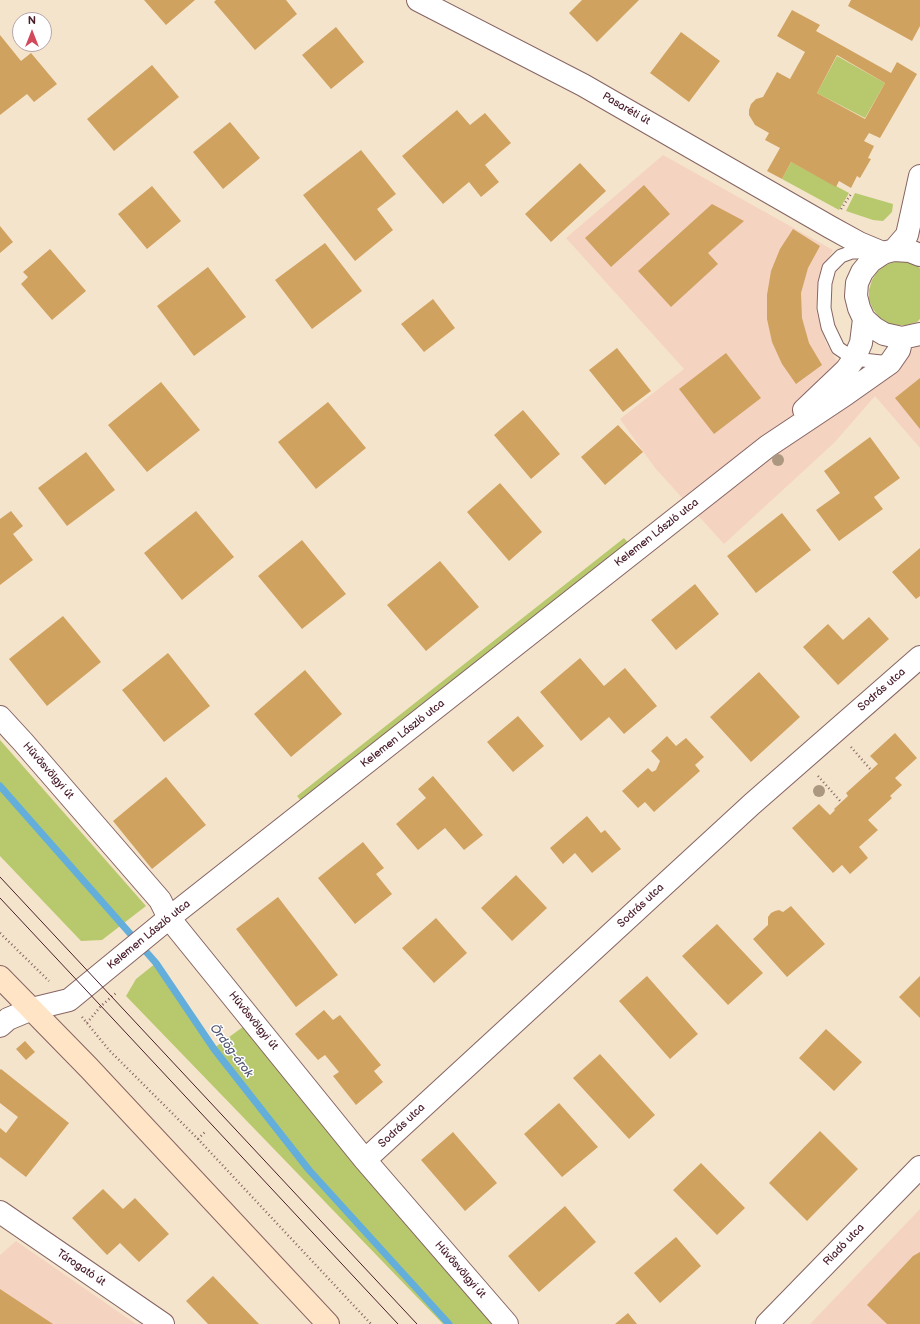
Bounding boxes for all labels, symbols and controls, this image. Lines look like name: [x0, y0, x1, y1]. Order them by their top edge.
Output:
north arrow: [12, 12, 52, 52]
text: N: [28, 14, 36, 27]
street label: Pasaréti út: [600, 90, 652, 128]
street label: Kelemen László utca: [612, 496, 702, 570]
street label: Sodrás utca: [855, 666, 909, 714]
street label: Kelemen László utca: [358, 697, 448, 771]
street label: Hűvösvölgyi út: [20, 740, 76, 802]
street label: Sodrás utca: [615, 881, 667, 931]
street label: Kelemen László utca: [105, 897, 193, 973]
street label: Hűvösvölgyi út: [225, 989, 281, 1053]
water label: Ördög-árok: [206, 1022, 256, 1080]
street label: Sodrás utca: [376, 1101, 428, 1151]
street label: Riadó utca: [821, 1221, 867, 1269]
street label: Hűvösvölgyi út: [432, 1239, 488, 1301]
street label: Tárogató út: [54, 1247, 108, 1289]

